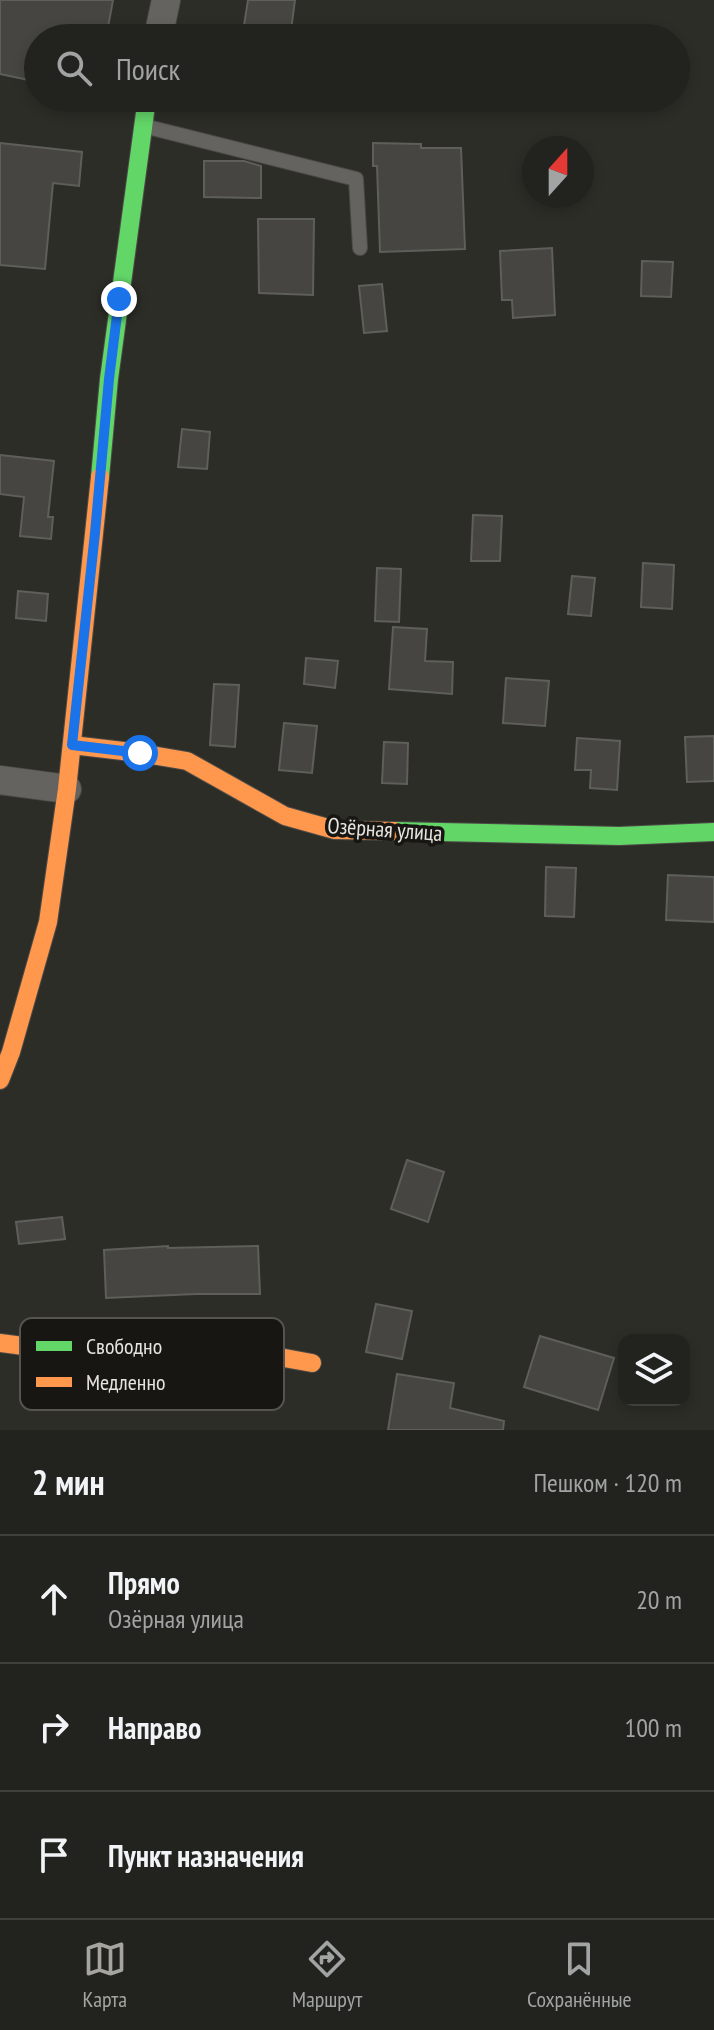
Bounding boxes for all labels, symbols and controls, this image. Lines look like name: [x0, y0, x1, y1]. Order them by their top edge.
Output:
search box: [24, 24, 690, 112]
icon: search: [52, 46, 96, 90]
text: Поиск: [116, 49, 180, 88]
north arrow: [522, 136, 594, 208]
route end: [101, 281, 137, 317]
route start: [122, 735, 158, 771]
street label: Озёрная улица: [327, 811, 443, 847]
legend: [20, 1318, 284, 1410]
text: Свободно: [86, 1332, 162, 1360]
map controls: [618, 1334, 690, 1406]
button: layers: [618, 1334, 690, 1406]
text: Медленно: [86, 1368, 165, 1396]
text: 2 мин: [32, 1460, 105, 1504]
text: Пешком · 120 m: [533, 1466, 682, 1499]
text: Прямо: [108, 1563, 180, 1602]
icon: ahead: [32, 1577, 76, 1621]
text: 20 m: [636, 1583, 682, 1616]
text: Озёрная улица: [108, 1602, 244, 1635]
icon: right: [32, 1705, 76, 1749]
text: Направо: [108, 1708, 201, 1747]
text: 100 m: [624, 1711, 682, 1744]
icon: arrive: [32, 1833, 76, 1877]
text: Пункт назначения: [108, 1836, 304, 1875]
tab: Карта: [82, 1937, 127, 2013]
tab: Маршрут: [292, 1937, 362, 2013]
tab: Сохранённые: [527, 1937, 632, 2013]

